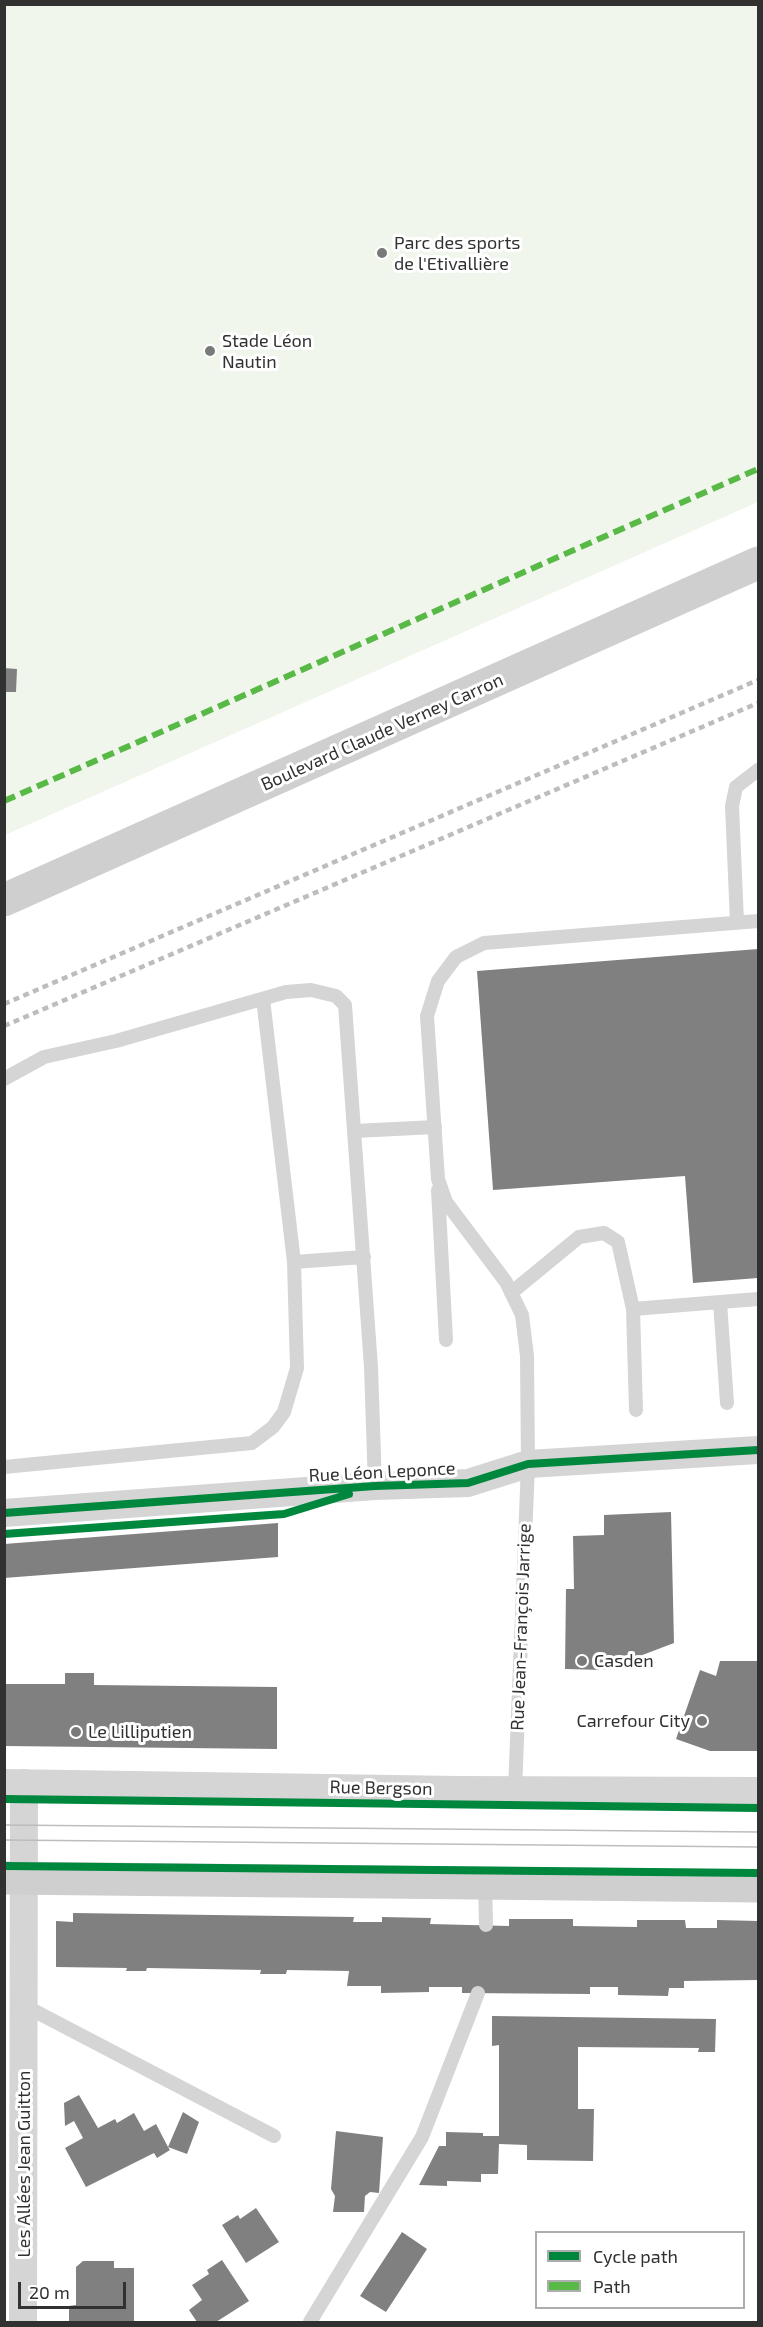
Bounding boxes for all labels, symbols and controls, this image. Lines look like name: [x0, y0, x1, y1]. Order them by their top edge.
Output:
place label: Parc des sports de l'Etivallière: [394, 232, 520, 274]
marker: Parc des sports de l'Etivallière: [375, 246, 389, 260]
place label: Stade Léon Nautin: [222, 330, 312, 372]
marker: Stade Léon Nautin: [203, 344, 217, 358]
street label: Boulevard Claude Verney Carron: [258, 669, 506, 795]
street label: Rue Léon Leponce: [308, 1457, 456, 1487]
street label: Rue Jean-François Jarrige: [507, 1523, 535, 1731]
place label: Casden: [594, 1650, 654, 1672]
marker: Casden: [575, 1654, 589, 1668]
place label: Carrefour City: [576, 1710, 690, 1732]
marker: Carrefour City: [695, 1714, 709, 1728]
place label: Le Lilliputien: [88, 1721, 192, 1743]
marker: Le Lilliputien: [69, 1725, 83, 1739]
street label: Rue Bergson: [329, 1776, 433, 1800]
street label: Les Allées Jean Guitton: [13, 2071, 35, 2257]
legend: [535, 2231, 745, 2309]
text: Cycle path: [593, 2245, 678, 2267]
scale bar: [21, 2270, 129, 2308]
text: Path: [593, 2275, 631, 2297]
text: 20 m: [29, 2281, 70, 2303]

